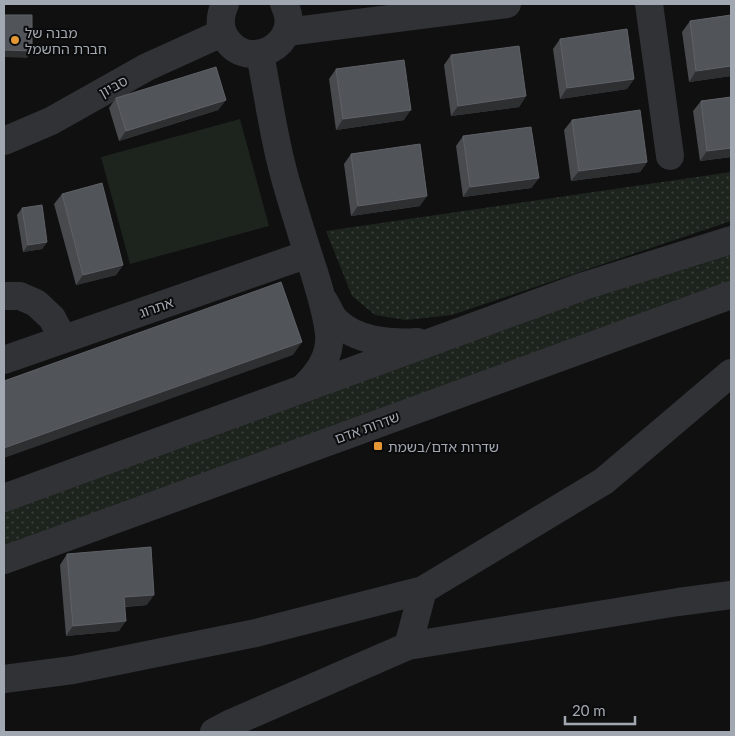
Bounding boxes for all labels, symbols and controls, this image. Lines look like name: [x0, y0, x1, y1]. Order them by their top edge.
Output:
place label: מבנה של חברת החשמל: [25, 24, 107, 57]
marker: מבנה של חברת החשמל: [9, 34, 21, 46]
street label: סביון: [96, 71, 130, 101]
street label: אתרוג: [137, 293, 176, 321]
street label: שדרות אדם: [332, 407, 402, 447]
place label: שדרות אדם/בשמת: [388, 438, 499, 455]
marker: שדרות אדם/בשמת: [372, 440, 384, 452]
scale bar: [565, 694, 635, 726]
text: 20 m: [572, 701, 606, 719]

